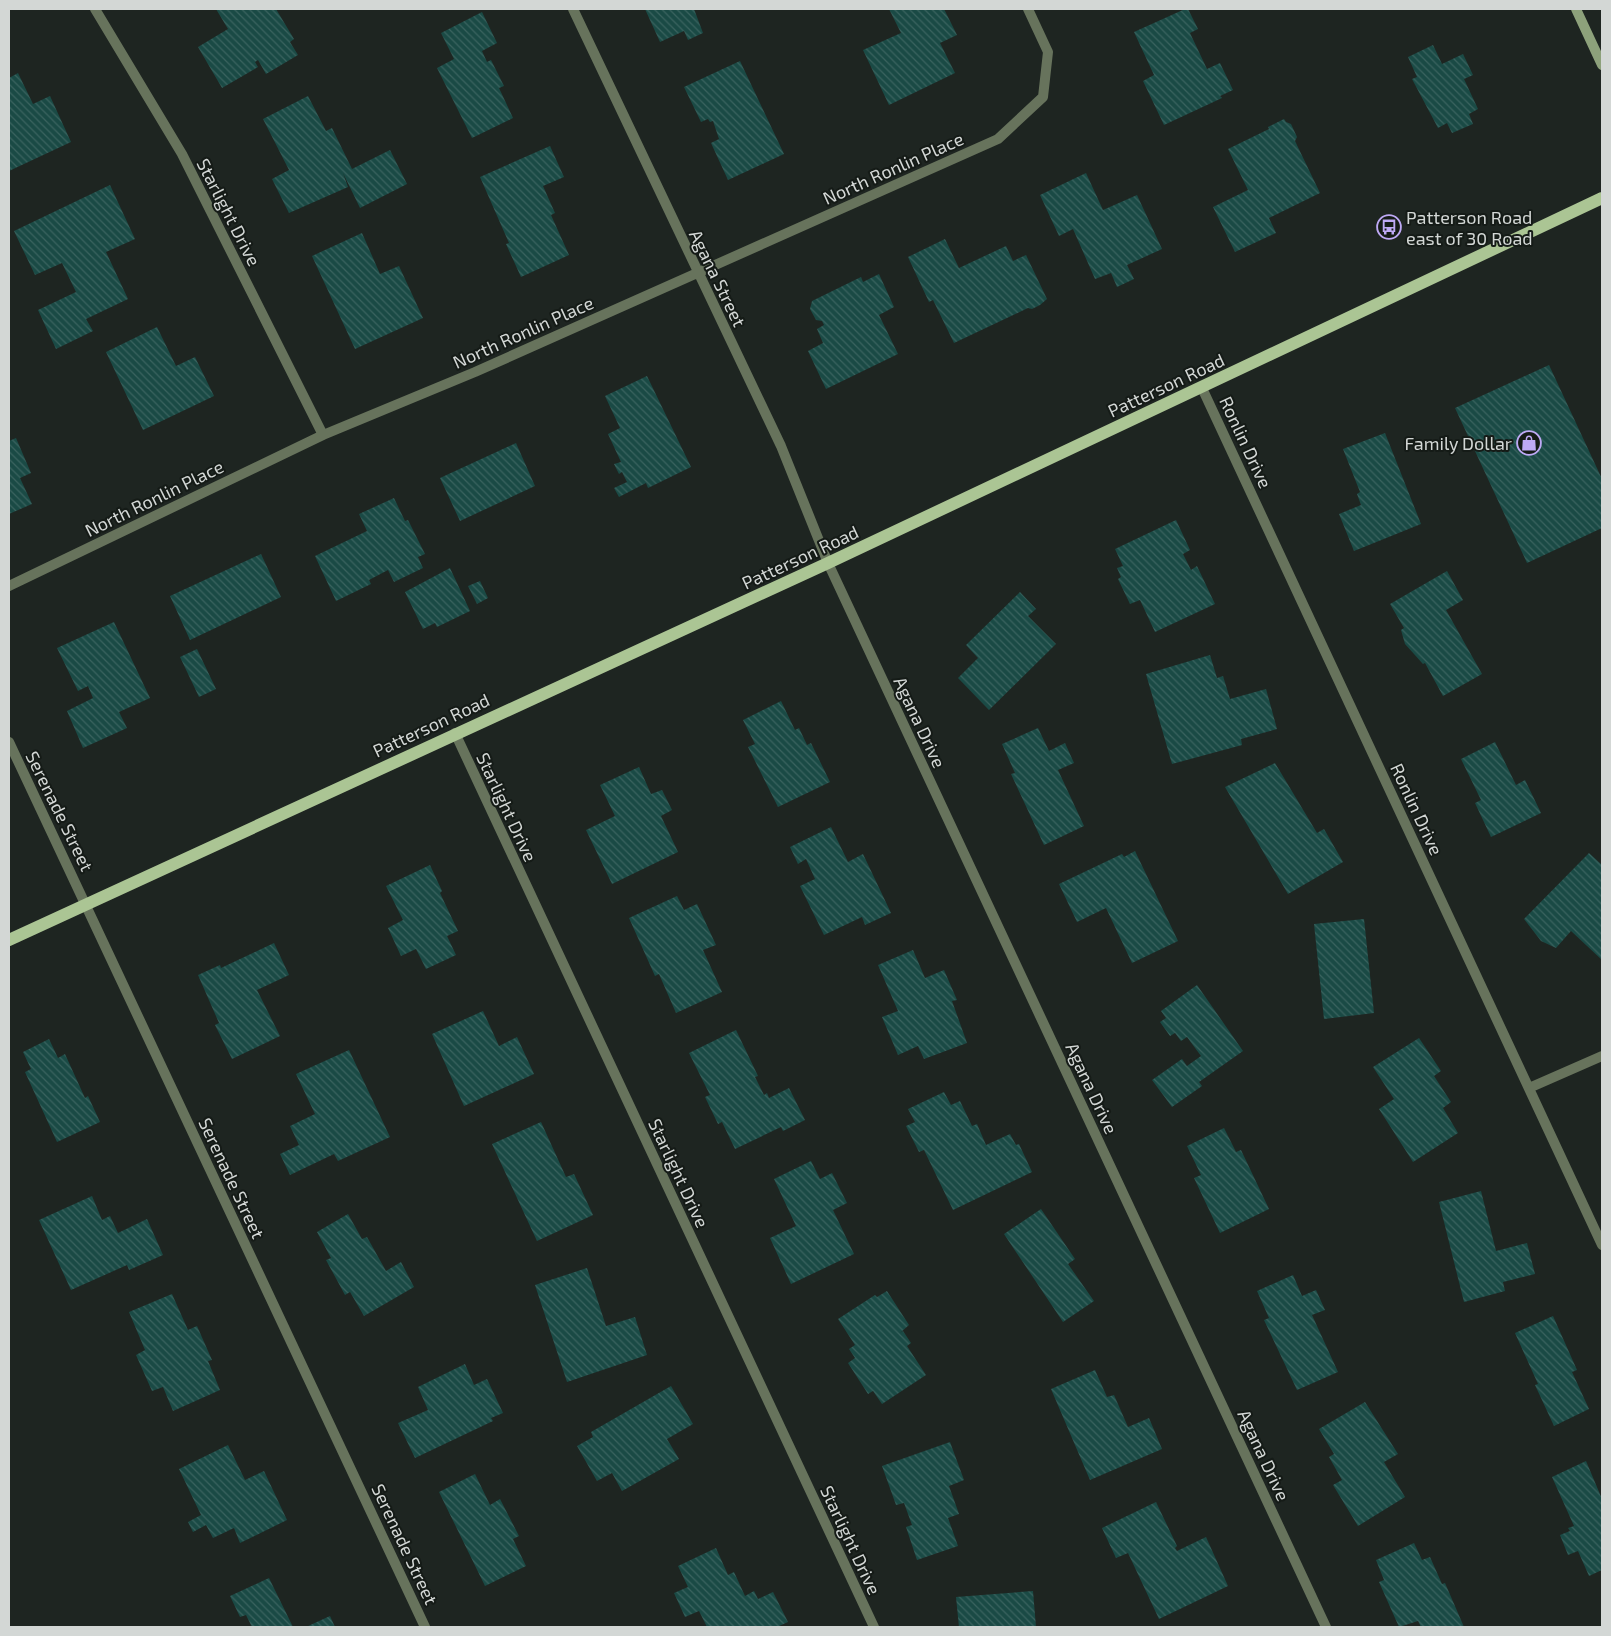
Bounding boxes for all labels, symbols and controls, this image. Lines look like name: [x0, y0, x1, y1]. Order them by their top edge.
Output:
street label: North Ronlin Place: [819, 127, 967, 209]
street label: Starlight Drive: [192, 154, 266, 270]
place label: Patterson Road east of 30 Road: [1406, 206, 1533, 249]
bus stop icon: Patterson Road east of 30 Road: [1376, 214, 1402, 240]
street label: Agana Street: [685, 226, 751, 330]
street label: North Ronlin Place: [449, 291, 597, 373]
street label: Patterson Road: [1104, 348, 1228, 422]
street label: Ronlin Drive: [1215, 393, 1277, 491]
shop icon: Family Dollar: [1516, 430, 1542, 456]
place label: Family Dollar: [1405, 432, 1512, 454]
street label: North Ronlin Place: [81, 455, 227, 541]
street label: Patterson Road: [738, 520, 862, 594]
street label: Agana Drive: [889, 673, 951, 771]
street label: Patterson Road: [369, 688, 493, 762]
street label: Serenade Street: [21, 747, 99, 875]
street label: Starlight Drive: [472, 749, 542, 865]
street label: Ronlin Drive: [1386, 760, 1448, 858]
street label: Agana Drive: [1061, 1039, 1123, 1137]
street label: Serenade Street: [194, 1114, 270, 1242]
street label: Starlight Drive: [644, 1115, 714, 1231]
street label: Agana Drive: [1233, 1406, 1295, 1504]
street label: Serenade Street: [367, 1480, 443, 1608]
street label: Starlight Drive: [816, 1482, 886, 1598]

